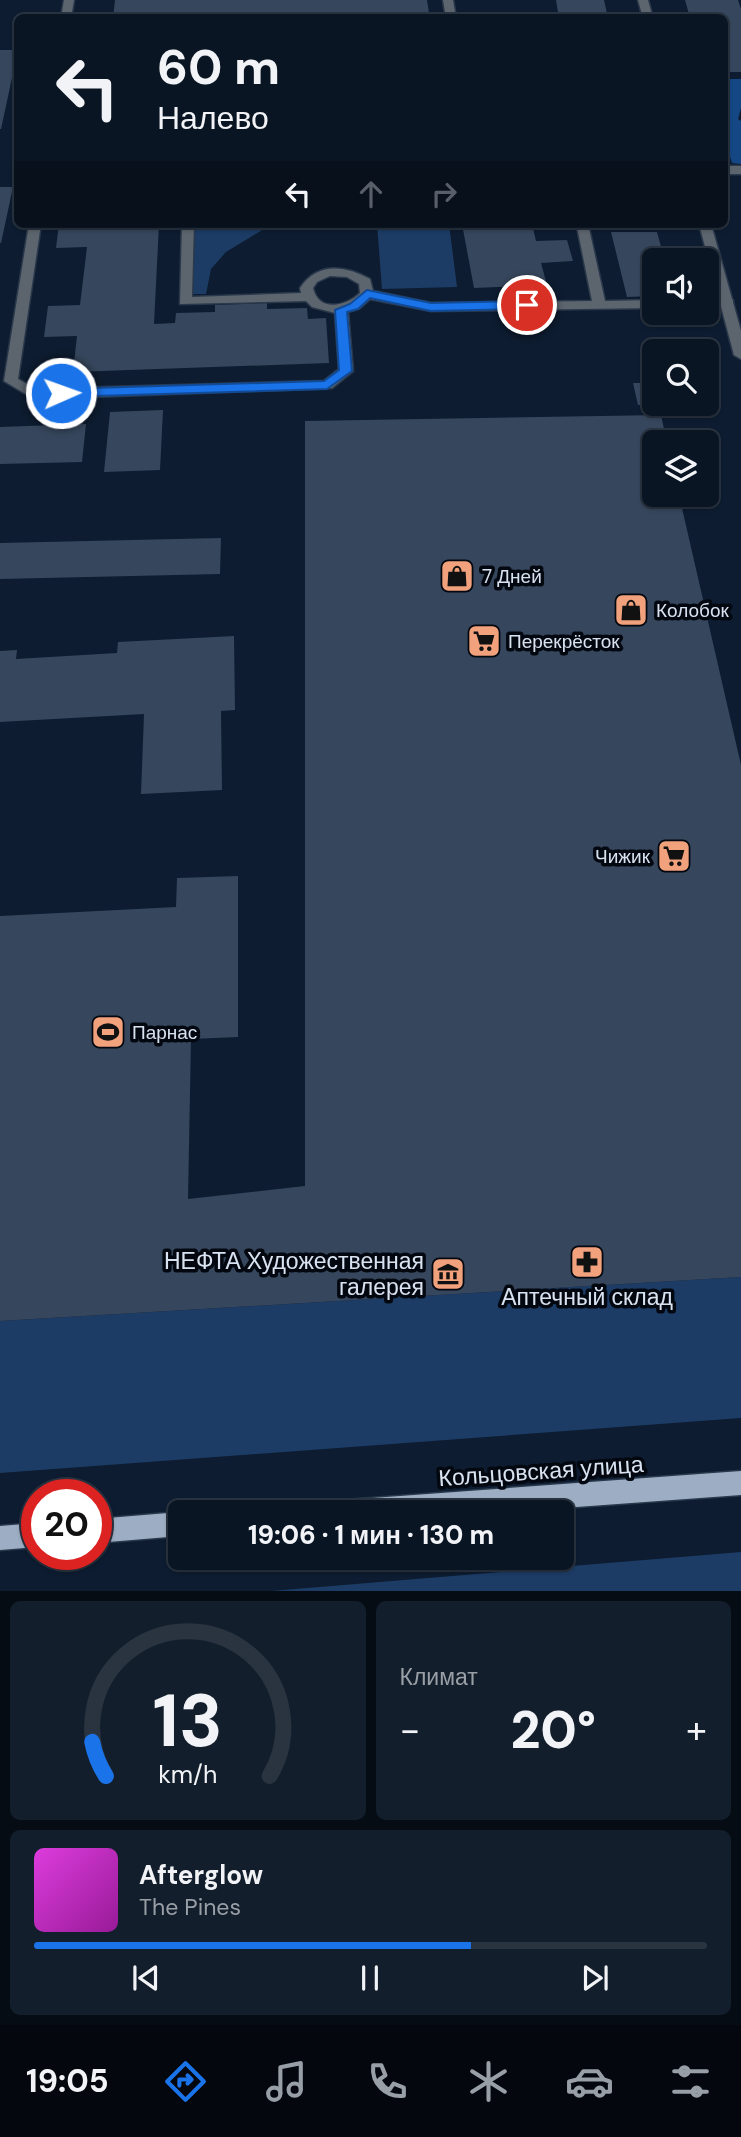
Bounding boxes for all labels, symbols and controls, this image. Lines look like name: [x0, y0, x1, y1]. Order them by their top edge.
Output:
text: 60 m: [157, 35, 280, 99]
icon: left: [42, 42, 133, 133]
text: Налево: [157, 97, 269, 139]
icon: left: [279, 175, 317, 213]
icon: ahead: [352, 175, 390, 213]
icon: right: [425, 175, 463, 213]
map controls: [642, 248, 719, 507]
button: sound: [642, 248, 719, 325]
pin: [497, 275, 557, 335]
icon: arrive: [508, 286, 546, 324]
button: search: [642, 339, 719, 416]
position arrow: [24, 356, 98, 430]
button: layers: [642, 430, 719, 507]
shop icon: 7 Дней: [438, 557, 476, 595]
place label: 7 Дней: [482, 564, 542, 589]
shop icon: Колобок: [612, 591, 650, 629]
place label: Колобок: [656, 598, 730, 623]
supermarket icon: Перекрёсток: [465, 622, 503, 660]
place label: Перекрёсток: [508, 629, 620, 654]
supermarket icon: Чижик: [655, 837, 693, 875]
place label: Чижик: [595, 844, 651, 869]
sports icon: Парнас: [89, 1013, 127, 1051]
place label: Парнас: [132, 1020, 197, 1045]
pharmacy icon: Аптечный склад: [568, 1243, 606, 1281]
place label: НЕФТА Художественная галерея: [164, 1246, 424, 1302]
museum icon: НЕФТА Художественная галерея: [429, 1255, 467, 1293]
place label: Аптечный склад: [501, 1282, 673, 1312]
street label: Кольцовская улица: [437, 1449, 645, 1493]
speed limit sign: 20: [21, 1479, 112, 1570]
text: 19:06 · 1 мин · 130 m: [248, 1518, 494, 1552]
text: Климат: [400, 1662, 478, 1692]
text: 13: [153, 1675, 223, 1770]
text: 20°: [510, 1696, 596, 1764]
text: −: [400, 1705, 420, 1755]
text: +: [686, 1705, 707, 1755]
text: km/h: [158, 1758, 217, 1791]
text: Afterglow: [139, 1858, 263, 1892]
text: The Pines: [139, 1892, 241, 1922]
icon: previous: [127, 1959, 165, 1997]
icon: pause: [351, 1959, 389, 1997]
icon: next: [576, 1959, 614, 1997]
icon: directions: [161, 2057, 210, 2106]
icon: music: [262, 2057, 311, 2106]
icon: phone: [363, 2057, 412, 2106]
icon: climate: [464, 2057, 513, 2106]
icon: car: [565, 2057, 614, 2106]
icon: filters: [666, 2057, 715, 2106]
text: 19:05: [26, 2060, 109, 2102]

